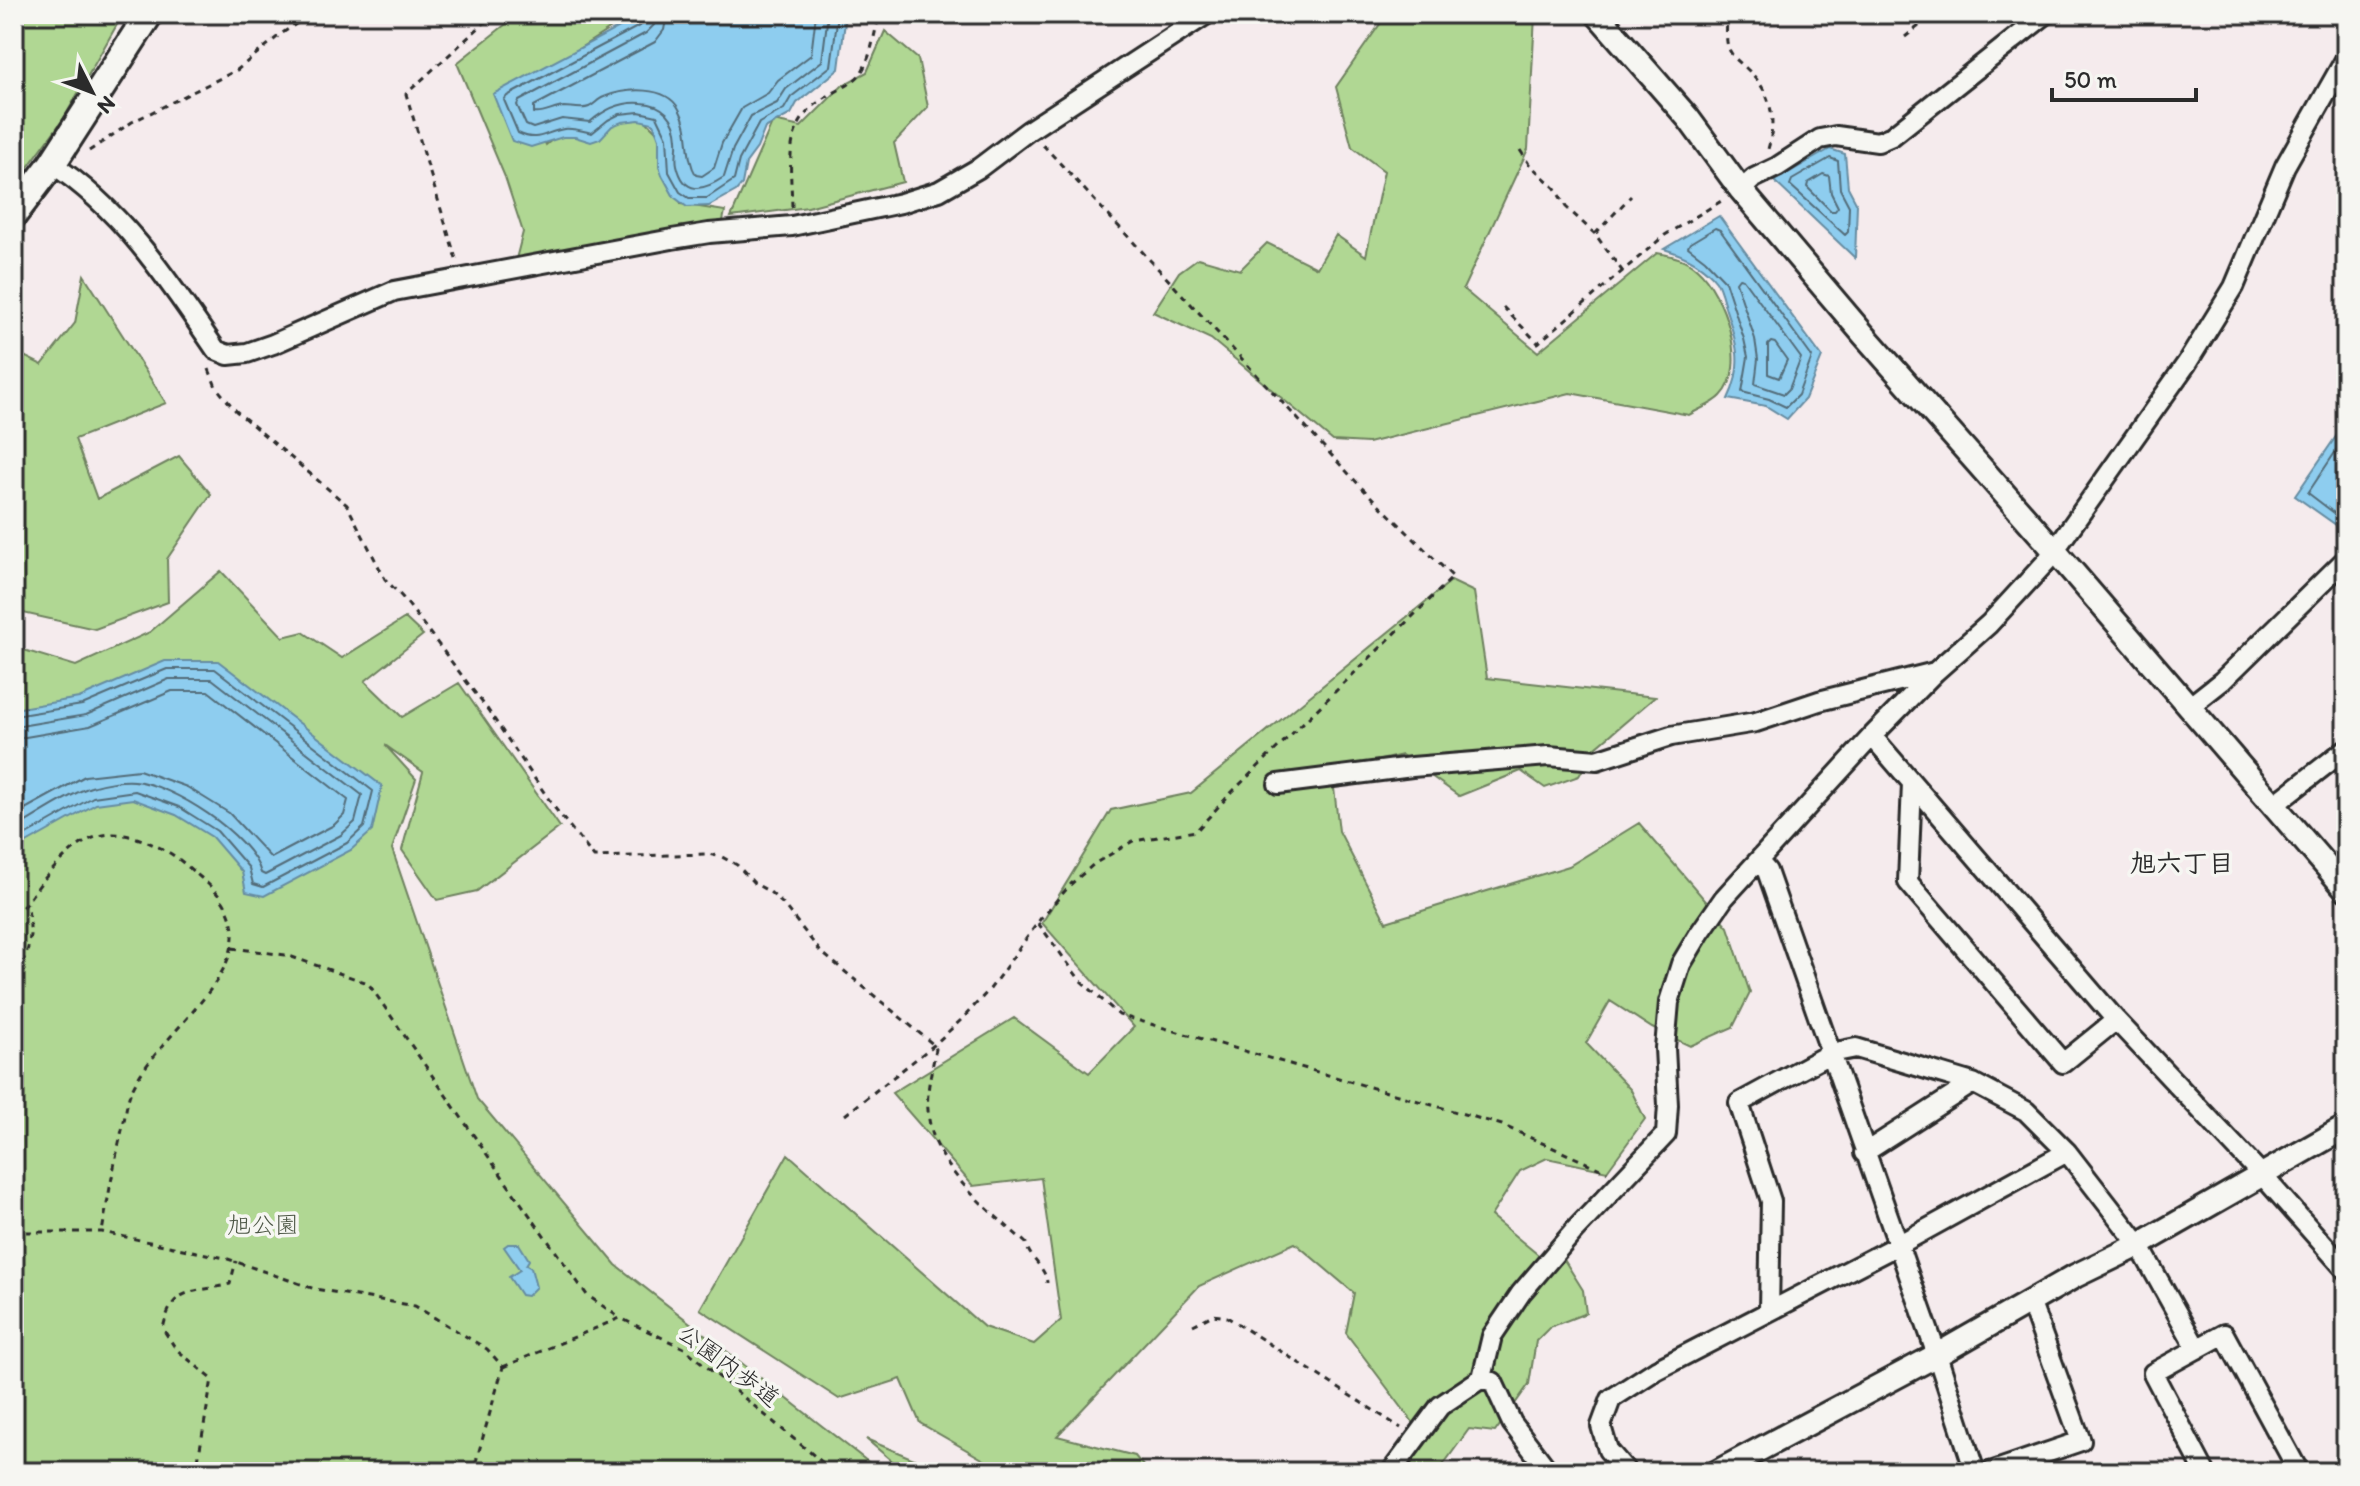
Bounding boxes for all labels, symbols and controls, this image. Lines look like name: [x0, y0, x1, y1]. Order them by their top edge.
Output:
north arrow: [52, 52, 132, 132]
scale bar: [2052, 52, 2196, 102]
text: 50 m: [2064, 65, 2117, 94]
text: N: [91, 90, 121, 120]
district label: 旭六丁目: [2130, 847, 2234, 879]
park label: 旭公園: [227, 1210, 299, 1239]
street label: 公園内歩道: [672, 1317, 786, 1413]

